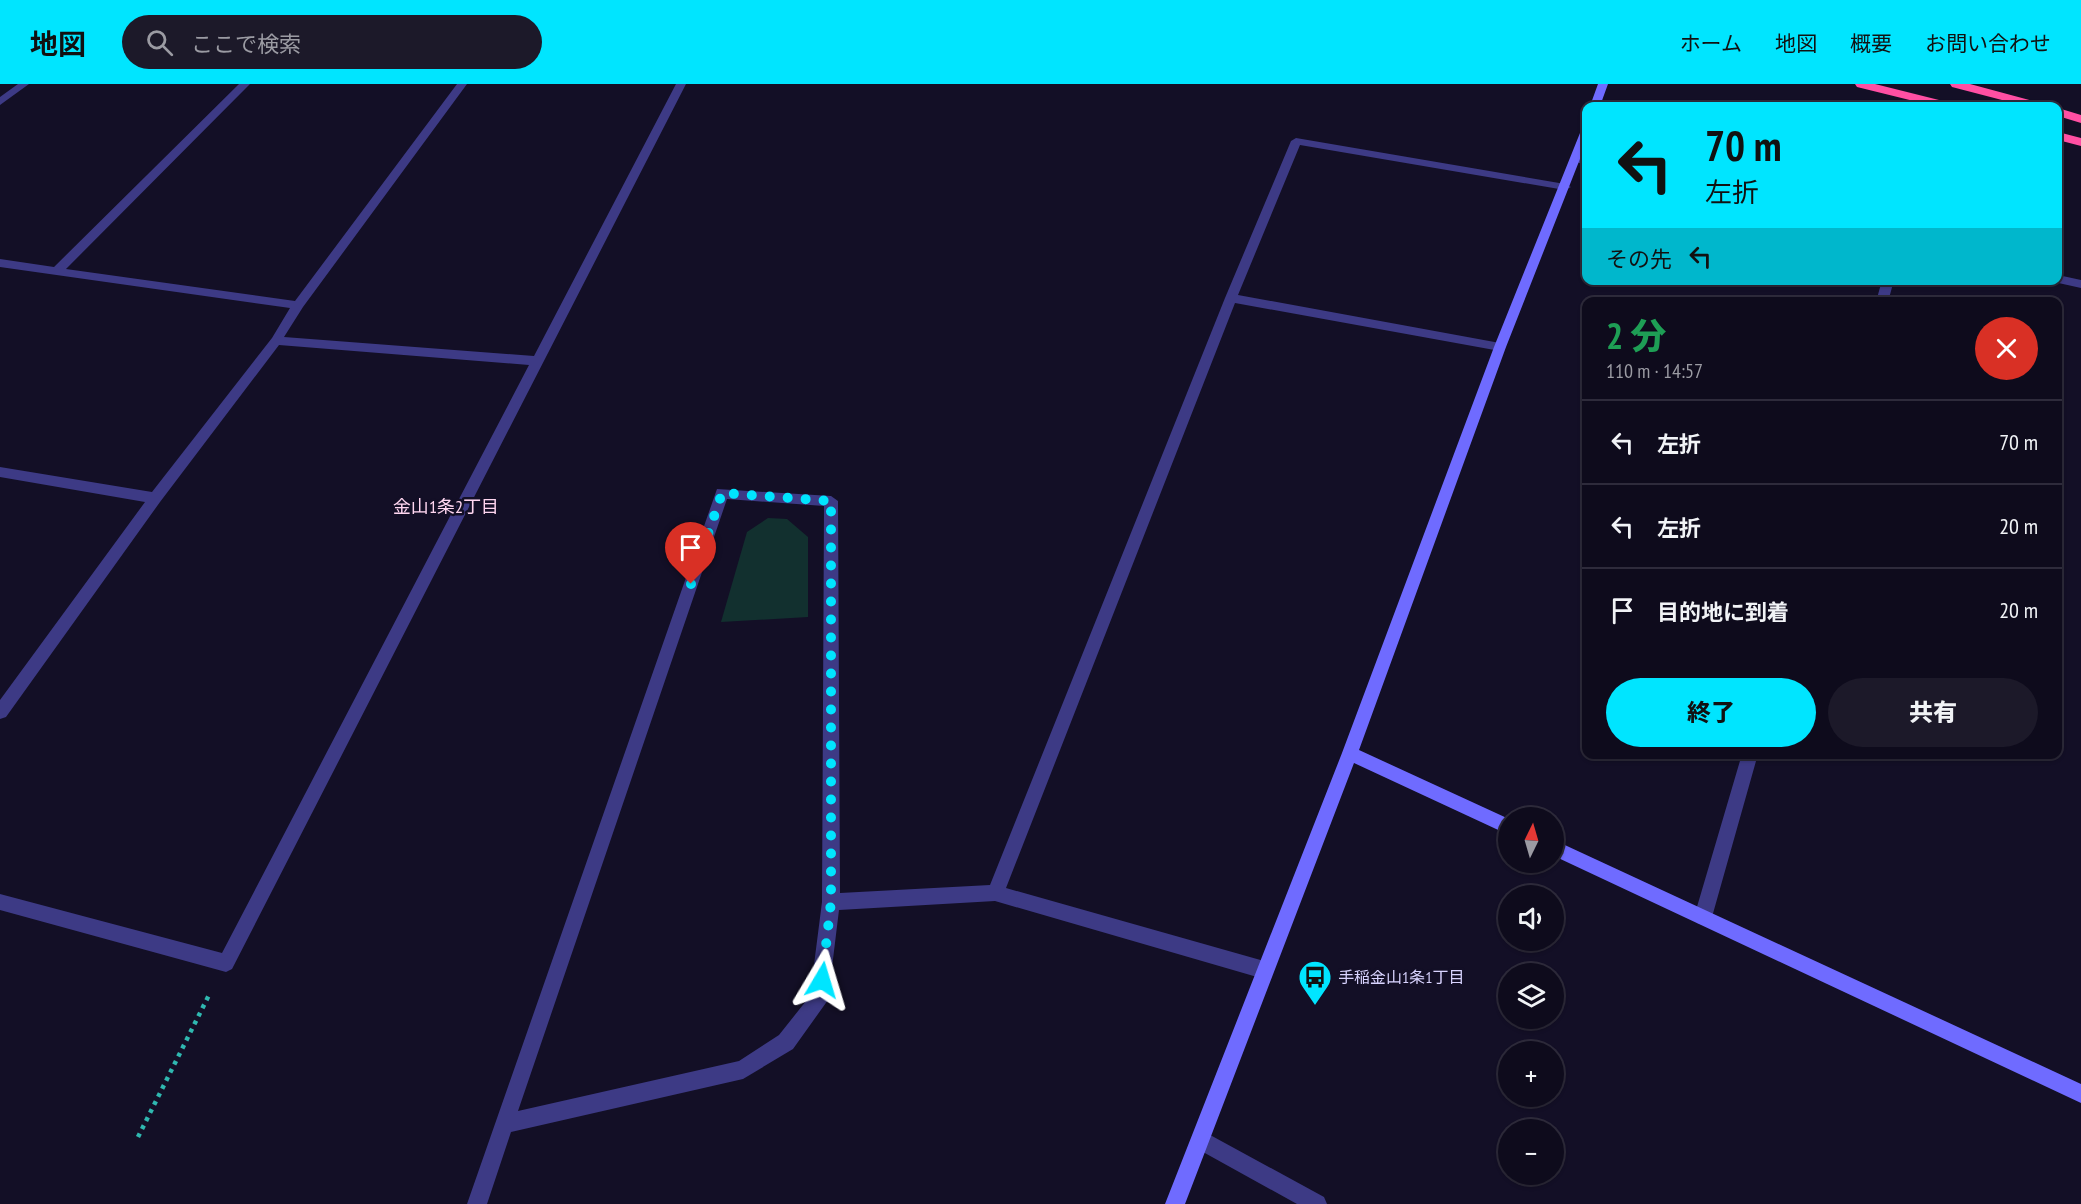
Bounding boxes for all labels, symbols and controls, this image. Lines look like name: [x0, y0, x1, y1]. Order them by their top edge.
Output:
search box: [122, 15, 542, 69]
text: 地図: [30, 25, 86, 62]
icon: search: [143, 26, 176, 59]
text: ここで検索: [191, 30, 301, 58]
text: ホーム: [1680, 30, 1742, 57]
text: 地図: [1775, 30, 1817, 57]
text: 概要: [1850, 30, 1892, 57]
text: お問い合わせ: [1925, 30, 2051, 57]
text: 70 m: [1705, 118, 1782, 173]
icon: left: [1606, 126, 1684, 204]
text: 左折: [1705, 175, 1759, 209]
icon: left: [1684, 240, 1717, 273]
text: その先: [1606, 245, 1672, 273]
text: 2 分: [1606, 312, 1667, 359]
button: close: [1975, 317, 2038, 380]
text: 110 m · 14:57: [1606, 358, 1703, 384]
icon: left: [1606, 426, 1639, 459]
text: 70 m: [1999, 428, 2038, 456]
text: 左折: [1657, 430, 1701, 458]
district label: 金山1条2丁目: [393, 495, 499, 518]
icon: left: [1606, 510, 1639, 543]
text: 20 m: [1999, 512, 2038, 540]
text: 左折: [1657, 514, 1701, 542]
pin: [665, 522, 716, 584]
icon: arrive: [674, 531, 707, 564]
icon: arrive: [1606, 594, 1639, 627]
text: 20 m: [1999, 596, 2038, 624]
text: 目的地に到着: [1657, 598, 1789, 626]
button: 終了: [1606, 678, 1816, 747]
button: 共有: [1828, 678, 2038, 747]
north arrow: [1498, 807, 1564, 873]
map controls: [1498, 807, 1564, 1185]
button: sound: [1498, 885, 1564, 951]
position arrow: [790, 948, 854, 1012]
bus stop icon: 手稲金山1条1丁目: [1297, 959, 1333, 1006]
button: layers: [1498, 963, 1564, 1029]
place label: 手稲金山1条1丁目: [1338, 967, 1464, 987]
button: +: [1498, 1041, 1564, 1107]
button: −: [1498, 1119, 1564, 1185]

